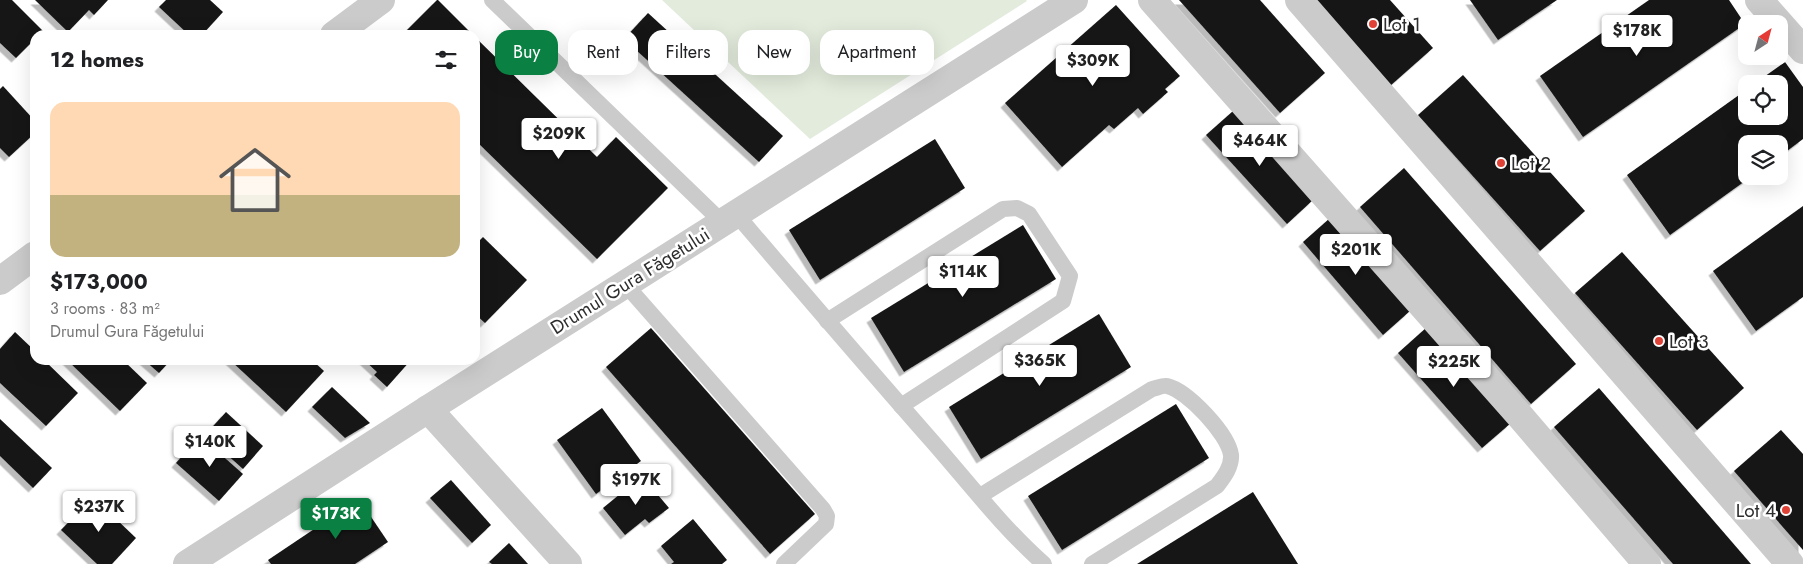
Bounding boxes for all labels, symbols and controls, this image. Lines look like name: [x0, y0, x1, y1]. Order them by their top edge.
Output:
place label: Lot 1: [1383, 11, 1421, 38]
pin: $178K: [1602, 15, 1672, 57]
north arrow: [1738, 15, 1788, 65]
map controls: [1738, 15, 1788, 185]
marker: Lot 1: [1367, 18, 1379, 30]
text: $178K: [1613, 19, 1661, 42]
chip: Buy: [495, 30, 558, 75]
chip: Rent: [568, 30, 638, 75]
chip: Filters: [648, 30, 728, 75]
chip: New: [738, 30, 810, 75]
chip: Apartment: [820, 30, 934, 75]
pin: $309K: [1058, 44, 1128, 87]
text: 12 homes: [50, 45, 144, 75]
icon: filters: [432, 46, 460, 74]
text: $309K: [1067, 49, 1119, 72]
button: locate: [1738, 75, 1788, 125]
pin: $209K: [524, 118, 594, 160]
text: $209K: [533, 122, 585, 145]
pin: $464K: [1225, 124, 1295, 167]
text: $464K: [1233, 129, 1287, 152]
icon: home: [210, 135, 300, 225]
button: layers: [1738, 135, 1788, 185]
place label: Lot 2: [1511, 150, 1551, 177]
marker: Lot 2: [1495, 157, 1507, 169]
street label: Drumul Gura Făgetului: [545, 221, 715, 341]
pin: $201K: [1321, 234, 1391, 276]
text: $201K: [1331, 238, 1381, 261]
pin: $114K: [928, 256, 998, 298]
text: $114K: [939, 260, 987, 283]
text: $173,000: [50, 267, 148, 297]
text: 3 rooms · 83 m²: [50, 297, 160, 320]
text: Drumul Gura Făgetului: [50, 320, 205, 343]
place label: Lot 3: [1669, 328, 1709, 355]
marker: Lot 3: [1653, 335, 1665, 347]
pin: $365K: [1005, 344, 1075, 387]
pin: $225K: [1419, 346, 1489, 388]
text: $365K: [1014, 349, 1066, 372]
text: $225K: [1428, 350, 1480, 373]
pin: $140K: [175, 426, 245, 468]
text: $140K: [184, 430, 236, 453]
pin: $197K: [601, 464, 671, 506]
text: $197K: [611, 468, 661, 491]
pin: $237K: [64, 490, 134, 533]
text: $237K: [74, 495, 124, 518]
place label: Lot 4: [1736, 497, 1776, 524]
pin: $173K: [301, 498, 371, 540]
text: $173K: [312, 502, 360, 525]
marker: Lot 4: [1780, 504, 1792, 516]

